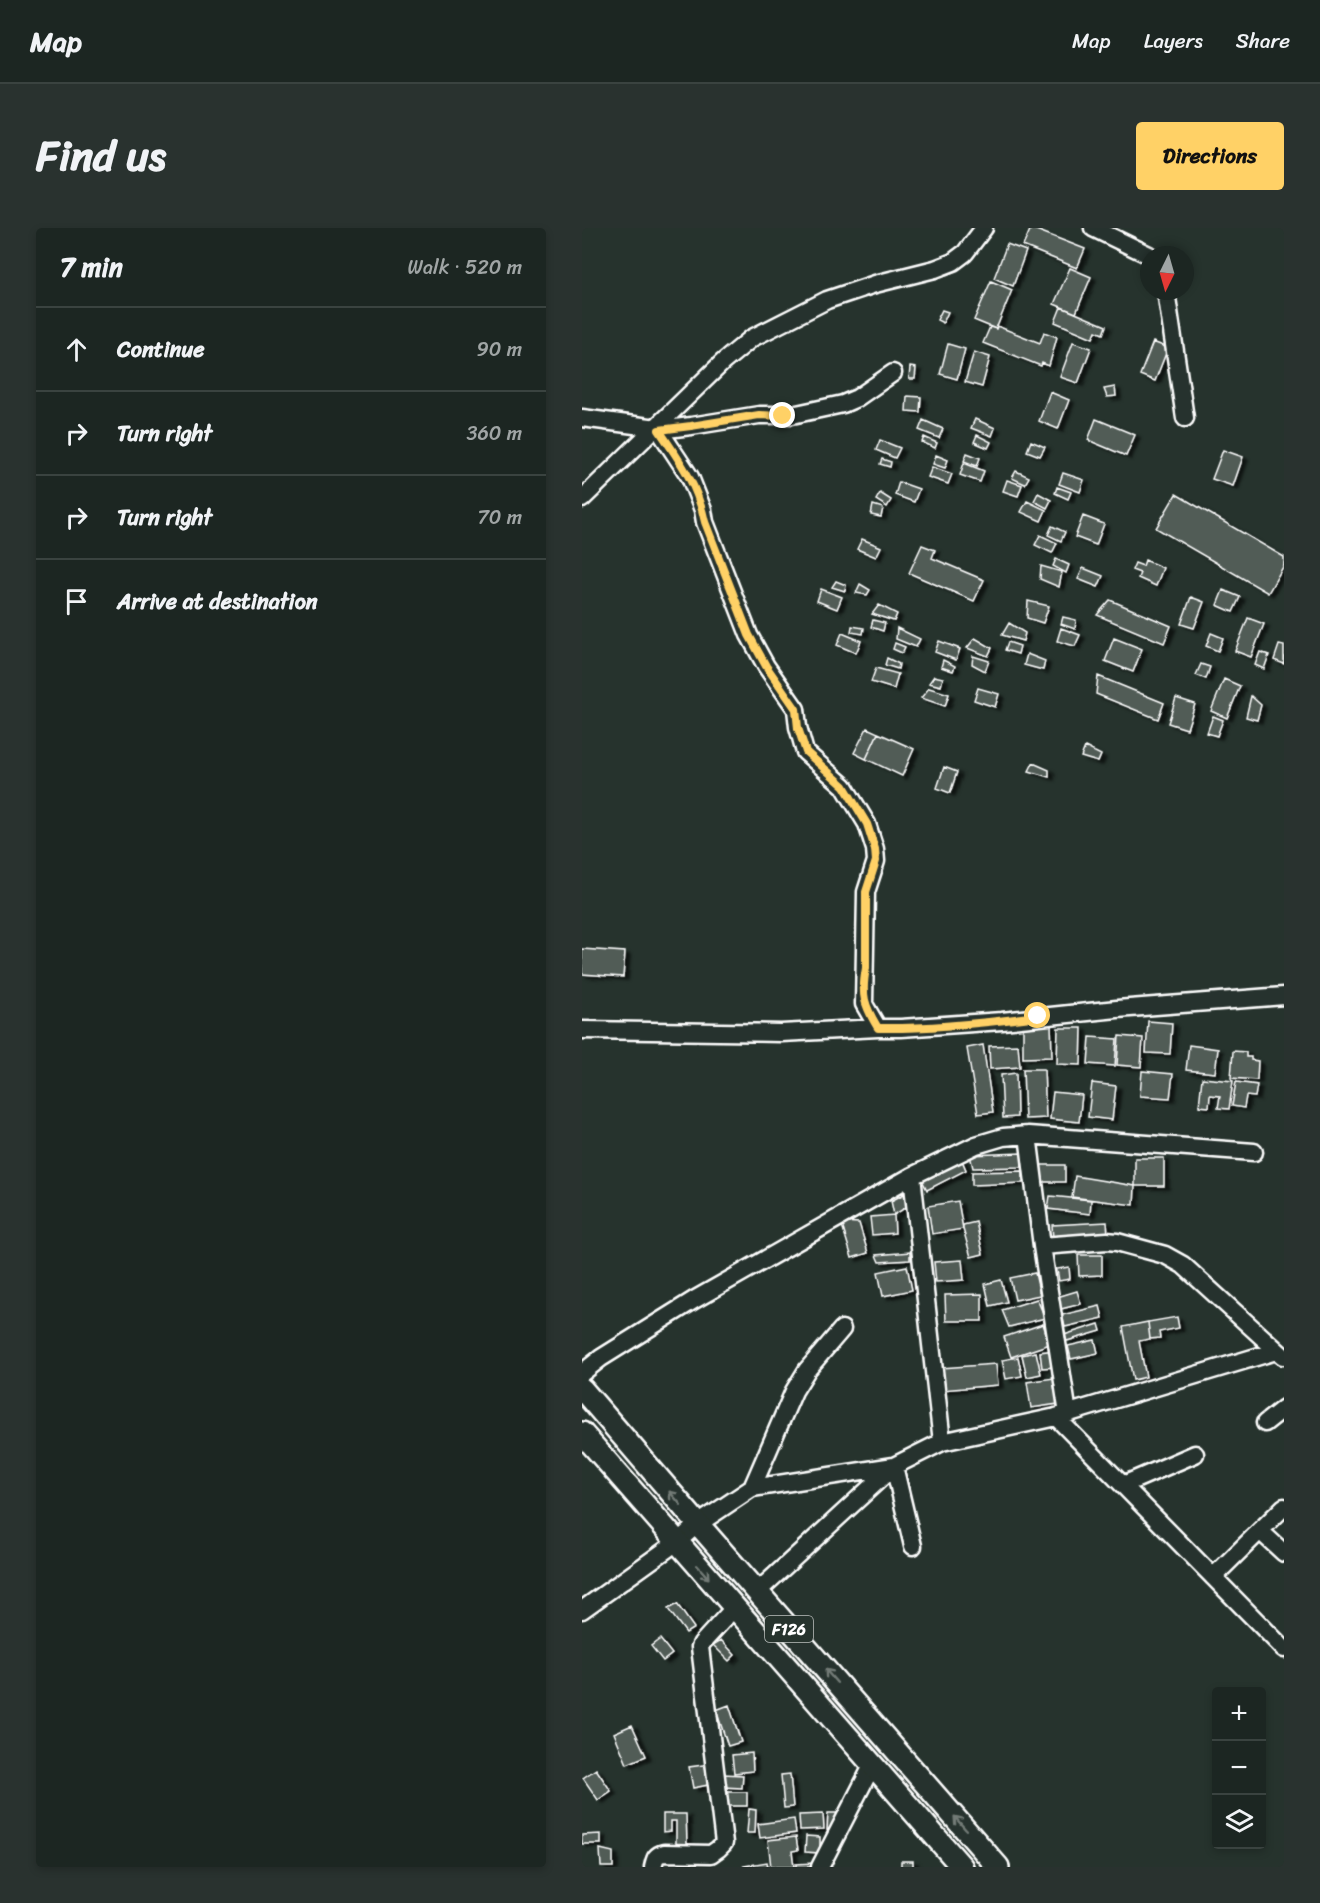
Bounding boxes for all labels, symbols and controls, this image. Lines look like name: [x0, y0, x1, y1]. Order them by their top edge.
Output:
text: Map: [30, 17, 82, 66]
text: Map: [1072, 22, 1111, 60]
text: Layers: [1144, 22, 1203, 60]
text: Share: [1236, 22, 1290, 60]
text: Find us: [36, 119, 166, 193]
button: Directions: [1136, 122, 1284, 190]
text: 7 min: [60, 244, 123, 290]
north arrow: [1140, 246, 1194, 300]
text: Walk · 520 m: [408, 250, 522, 285]
text: Continue: [117, 330, 205, 369]
text: 90 m: [477, 332, 522, 367]
icon: ahead: [60, 333, 93, 366]
route end: [769, 402, 795, 428]
text: Turn right: [117, 414, 212, 453]
text: 360 m: [466, 416, 522, 451]
icon: right: [60, 417, 93, 450]
text: Turn right: [117, 498, 212, 537]
text: 70 m: [477, 500, 522, 535]
icon: right: [60, 501, 93, 534]
text: Arrive at destination: [117, 582, 318, 621]
icon: arrive: [60, 585, 93, 618]
route start: [1024, 1002, 1050, 1028]
one-way arrow: [669, 1490, 682, 1506]
one-way arrow: [696, 1564, 710, 1579]
road number: F126: [765, 1616, 813, 1642]
one-way arrow: [824, 1669, 838, 1684]
map controls: [1212, 1687, 1266, 1849]
button: +: [1212, 1687, 1266, 1741]
button: −: [1212, 1741, 1266, 1795]
button: layers: [1212, 1795, 1266, 1849]
one-way arrow: [953, 1816, 967, 1831]

